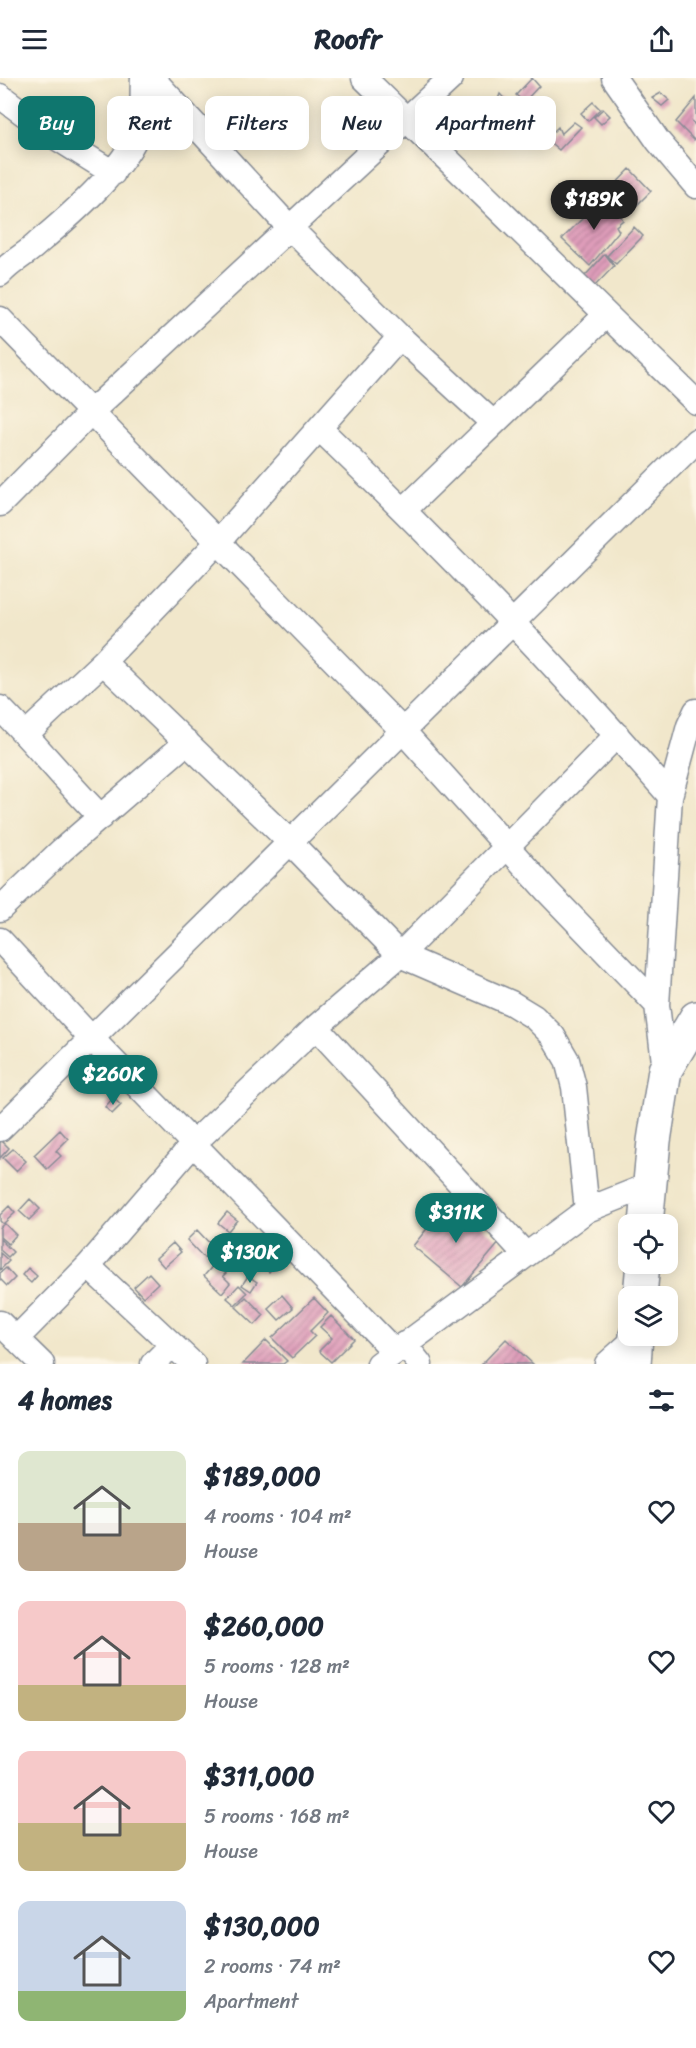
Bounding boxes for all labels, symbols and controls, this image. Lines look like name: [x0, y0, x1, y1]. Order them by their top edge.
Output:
text: Roofr: [315, 15, 381, 63]
icon: menu: [18, 23, 51, 56]
icon: share: [645, 23, 678, 56]
chip: Buy: [18, 96, 95, 150]
chip: Rent: [107, 96, 193, 150]
chip: Filters: [205, 96, 309, 150]
chip: New: [321, 96, 403, 150]
chip: Apartment: [415, 96, 556, 150]
pin: $189K: [552, 180, 636, 231]
text: $189K: [565, 182, 623, 217]
pin: $260K: [71, 1055, 155, 1106]
text: $260K: [82, 1057, 144, 1092]
pin: $311K: [414, 1193, 498, 1244]
text: $311K: [429, 1195, 483, 1230]
map controls: [618, 1214, 678, 1346]
button: locate: [618, 1214, 678, 1274]
pin: $130K: [208, 1233, 292, 1284]
text: $130K: [221, 1235, 279, 1270]
button: layers: [618, 1286, 678, 1346]
text: 4 homes: [18, 1377, 112, 1423]
icon: filters: [645, 1384, 678, 1417]
text: $189,000: [204, 1453, 321, 1499]
icon: home: [66, 1475, 138, 1547]
icon: heart: [645, 1495, 678, 1528]
text: 4 rooms · 104 m²: [204, 1499, 352, 1534]
text: House: [204, 1534, 258, 1569]
text: $260,000: [204, 1603, 324, 1649]
icon: home: [66, 1625, 138, 1697]
icon: heart: [645, 1645, 678, 1678]
text: 5 rooms · 128 m²: [204, 1649, 350, 1684]
text: House: [204, 1684, 258, 1719]
text: $311,000: [204, 1753, 314, 1799]
icon: home: [66, 1775, 138, 1847]
icon: heart: [645, 1795, 678, 1828]
text: 5 rooms · 168 m²: [204, 1799, 350, 1834]
text: House: [204, 1834, 258, 1869]
text: $130,000: [204, 1903, 320, 1949]
icon: home: [66, 1925, 138, 1997]
icon: heart: [645, 1945, 678, 1978]
text: 2 rooms · 74 m²: [204, 1949, 341, 1984]
text: Apartment: [204, 1984, 298, 2019]

